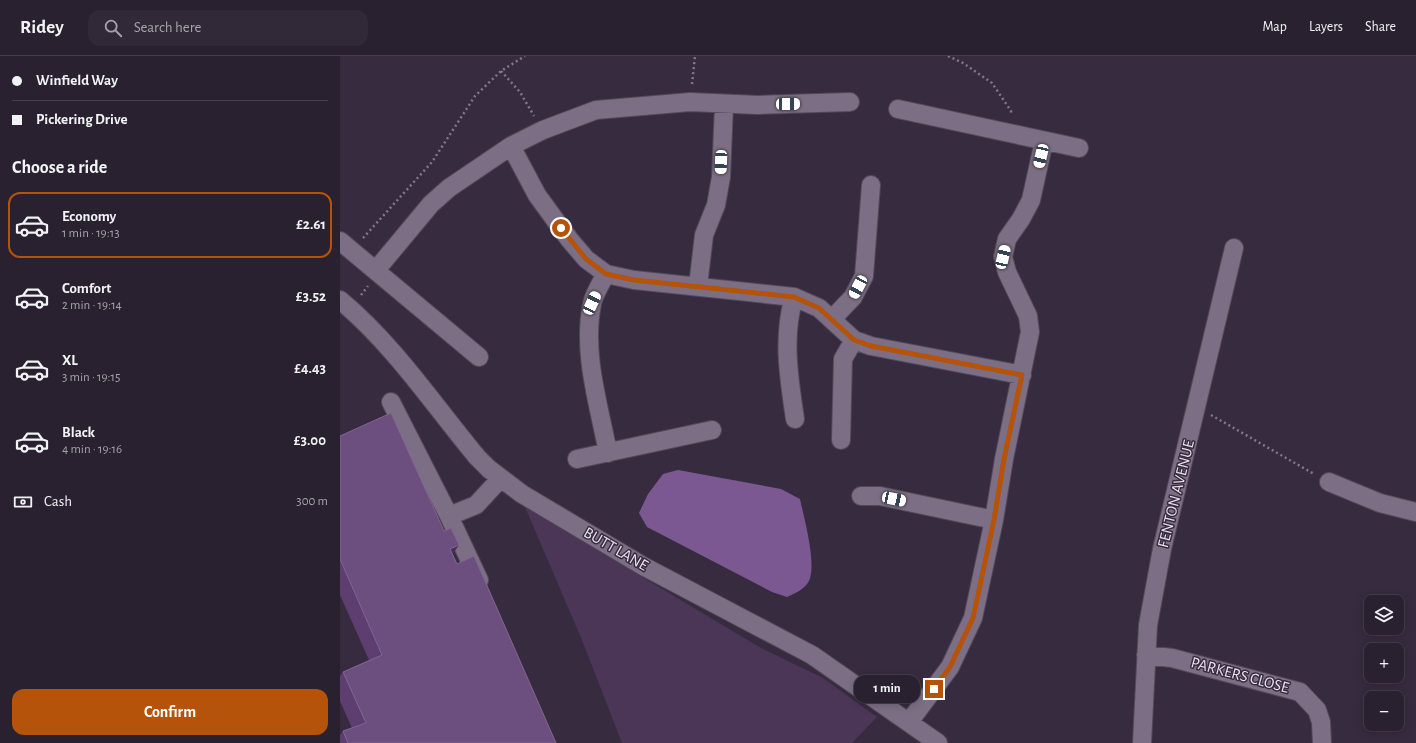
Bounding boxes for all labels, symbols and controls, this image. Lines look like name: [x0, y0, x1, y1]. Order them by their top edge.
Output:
search box: [88, 10, 368, 46]
icon: search: [102, 17, 124, 39]
text: Ridey: [20, 18, 64, 37]
text: Search here: [134, 20, 201, 35]
text: Map: [1262, 20, 1287, 34]
text: Layers: [1309, 20, 1343, 34]
text: Share: [1365, 20, 1396, 34]
text: Winfield Way: [36, 73, 118, 88]
car: [776, 98, 800, 110]
text: Pickering Drive: [36, 112, 128, 127]
car: [1032, 143, 1050, 169]
car: [715, 150, 727, 174]
text: Choose a ride: [12, 159, 107, 177]
icon: car: [14, 207, 50, 243]
text: Economy: [62, 209, 116, 224]
text: £2.61: [296, 217, 326, 232]
route start: [552, 219, 570, 237]
text: 1 min · 19:13: [62, 227, 120, 240]
car: [994, 244, 1012, 270]
car: [847, 274, 869, 300]
icon: car: [14, 279, 50, 315]
text: Comfort: [62, 281, 111, 296]
text: £3.52: [296, 289, 326, 304]
car: [581, 290, 603, 316]
text: 2 min · 19:14: [62, 299, 122, 312]
icon: car: [14, 351, 50, 387]
text: XL: [62, 353, 78, 368]
text: £4.43: [294, 361, 326, 376]
text: 3 min · 19:15: [62, 371, 121, 384]
icon: car: [14, 423, 50, 459]
text: Black: [62, 425, 95, 440]
text: £3.00: [294, 433, 326, 448]
street label: FENTON AVENUE: [1155, 438, 1197, 550]
text: 4 min · 19:16: [62, 443, 122, 456]
icon: cash: [12, 491, 34, 513]
car: [881, 491, 907, 507]
text: Cash: [44, 494, 72, 509]
text: 300 m: [296, 495, 328, 508]
street label: BUTT LANE: [581, 524, 651, 574]
map controls: [1364, 595, 1404, 731]
button: layers: [1364, 595, 1404, 635]
button: +: [1364, 643, 1404, 683]
street label: PARKERS CLOSE: [1189, 654, 1291, 696]
callout: 1 min: [854, 675, 920, 703]
route end: [925, 680, 943, 698]
text: 1 min: [873, 682, 901, 695]
button: Confirm: [12, 689, 328, 735]
button: −: [1364, 691, 1404, 731]

